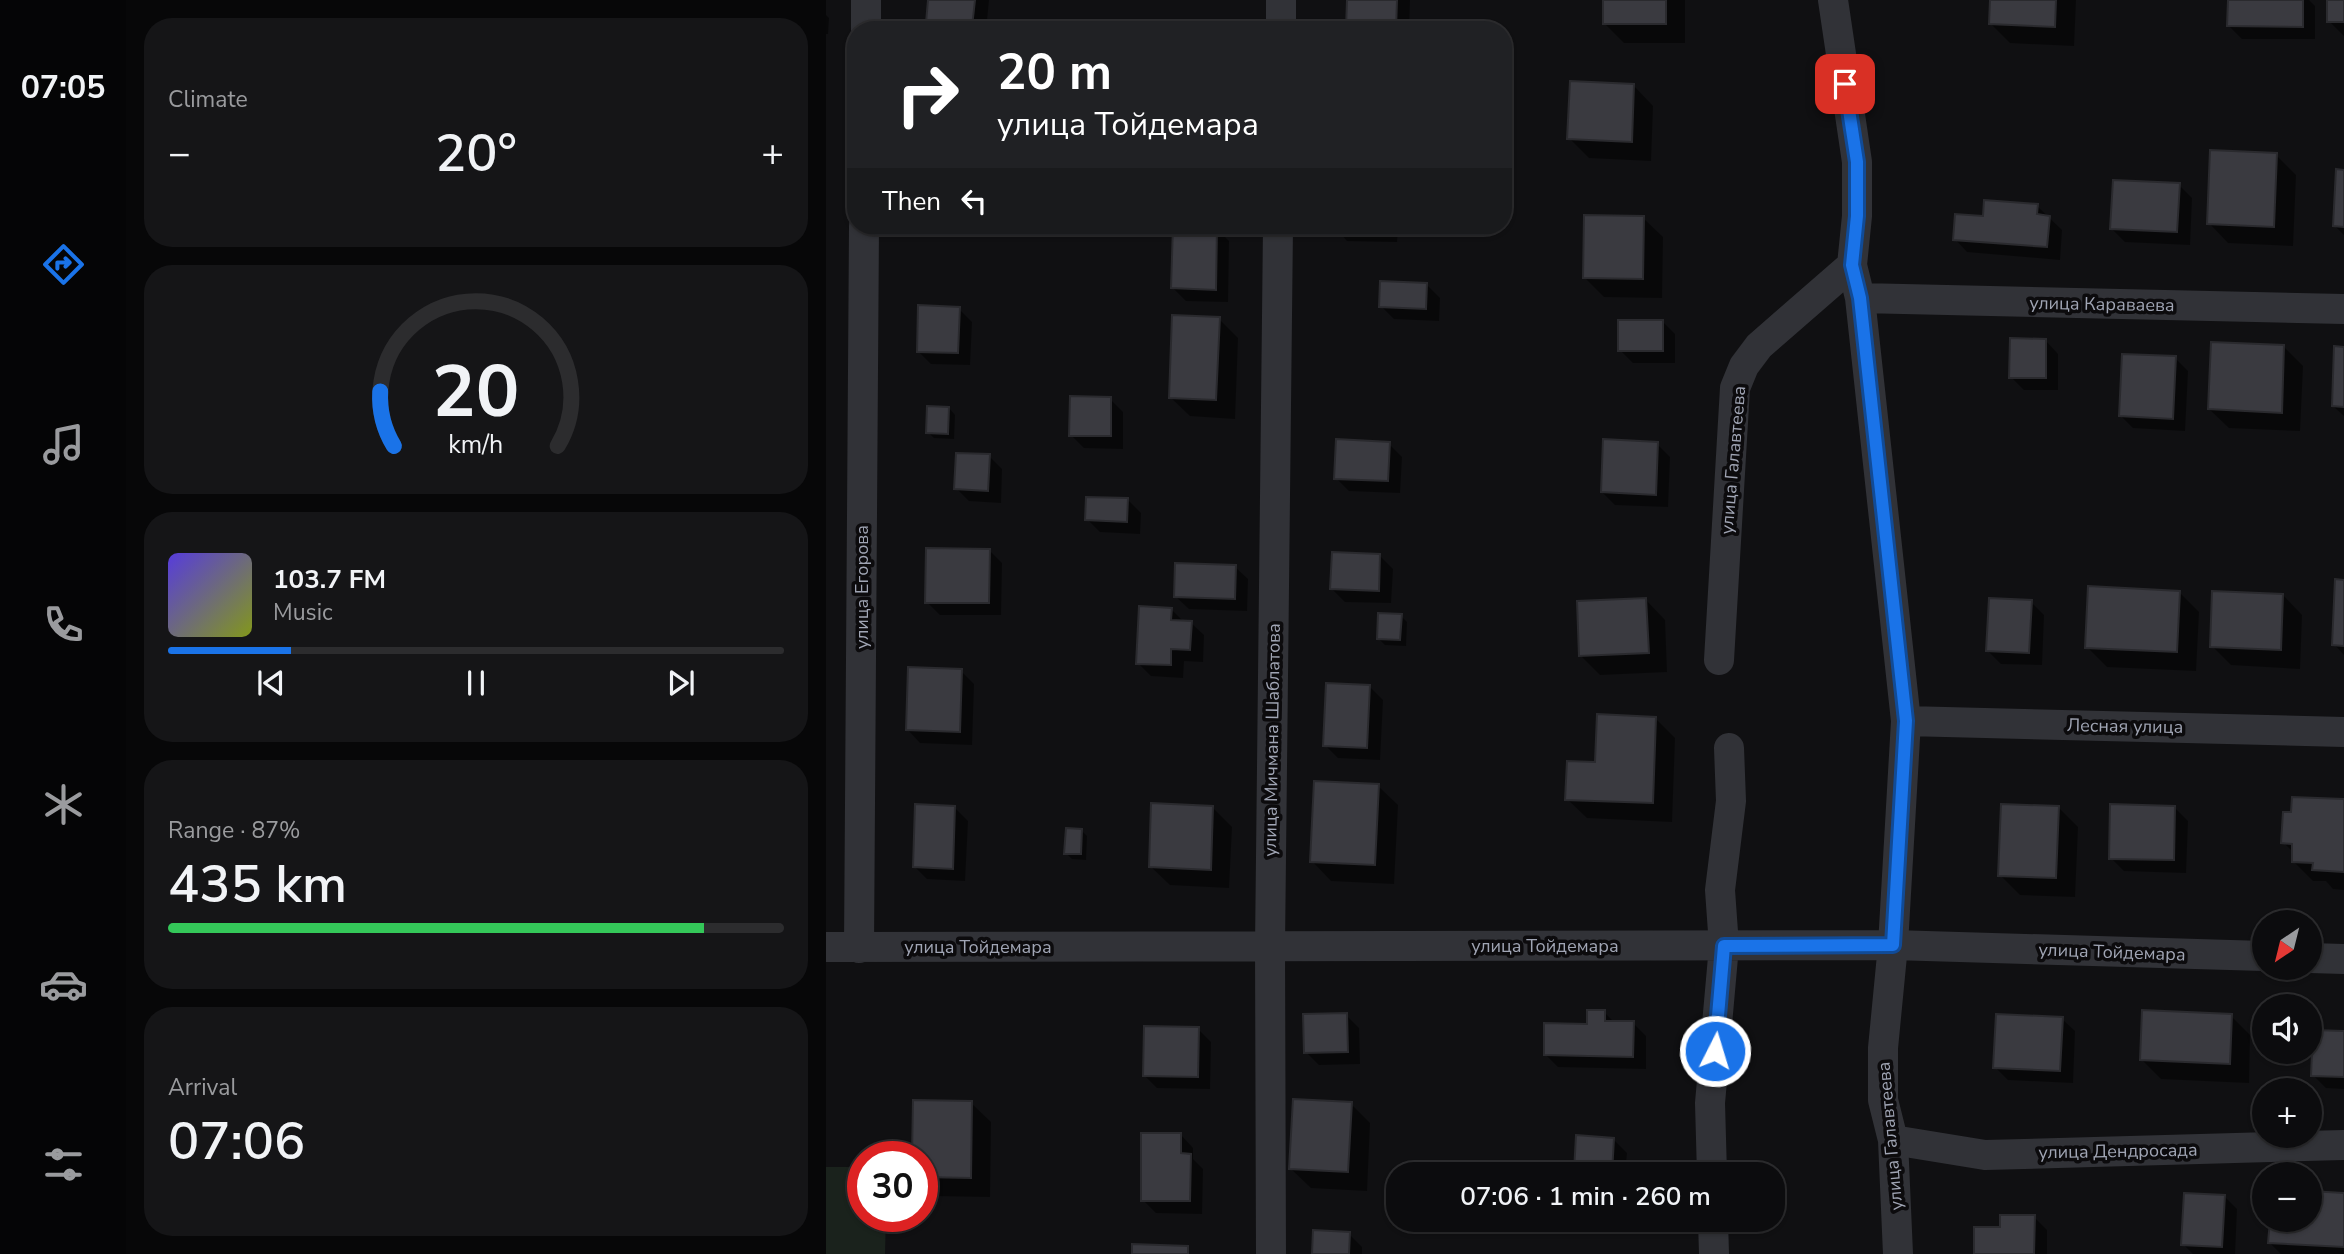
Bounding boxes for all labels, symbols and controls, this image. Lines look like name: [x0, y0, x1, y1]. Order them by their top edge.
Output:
text: 20 m: [997, 39, 1112, 106]
icon: right: [882, 49, 973, 140]
pin: [1815, 54, 1875, 114]
icon: arrive: [1826, 65, 1864, 103]
text: 07:05: [21, 66, 105, 109]
text: Climate: [168, 84, 248, 115]
text: улица Тойдемара: [997, 103, 1259, 146]
text: 20°: [435, 118, 517, 189]
text: −: [168, 128, 191, 179]
text: +: [761, 128, 784, 179]
icon: left: [955, 182, 993, 220]
text: Then: [882, 184, 941, 219]
icon: directions: [39, 240, 88, 289]
street label: улица Караваева: [2029, 291, 2175, 317]
text: 20: [432, 342, 520, 442]
street label: улица Галавтеева: [1715, 385, 1751, 535]
icon: music: [39, 420, 88, 469]
text: km/h: [448, 428, 504, 462]
street label: улица Егорова: [850, 525, 874, 649]
text: 103.7 FM: [273, 562, 386, 597]
text: Music: [273, 597, 333, 628]
icon: phone: [39, 600, 88, 649]
street label: улица Мичмана Шаблатова: [1258, 623, 1286, 857]
icon: previous: [252, 664, 290, 702]
icon: pause: [457, 664, 495, 702]
icon: next: [662, 664, 700, 702]
street label: Лесная улица: [2067, 713, 2183, 739]
icon: climate: [39, 780, 88, 829]
text: Range · 87%: [168, 815, 300, 846]
text: 435 km: [168, 849, 347, 920]
north arrow: [2252, 910, 2322, 980]
map controls: [2252, 910, 2322, 1232]
street label: улица Тойдемара: [1471, 934, 1619, 958]
street label: улица Тойдемара: [904, 935, 1052, 959]
street label: улица Тойдемара: [2038, 937, 2186, 967]
icon: car: [39, 960, 88, 1009]
button: sound: [2252, 994, 2322, 1064]
position arrow: [1678, 1014, 1752, 1088]
street label: улица Галавтеева: [1872, 1061, 1908, 1211]
text: Arrival: [168, 1072, 237, 1103]
button: +: [2252, 1078, 2322, 1148]
text: 07:06: [168, 1106, 305, 1177]
street label: улица Дендросада: [2038, 1138, 2198, 1164]
icon: filters: [39, 1140, 88, 1189]
speed limit sign: 30: [847, 1141, 938, 1232]
button: −: [2252, 1162, 2322, 1232]
text: 07:06 · 1 min · 260 m: [1460, 1179, 1711, 1214]

